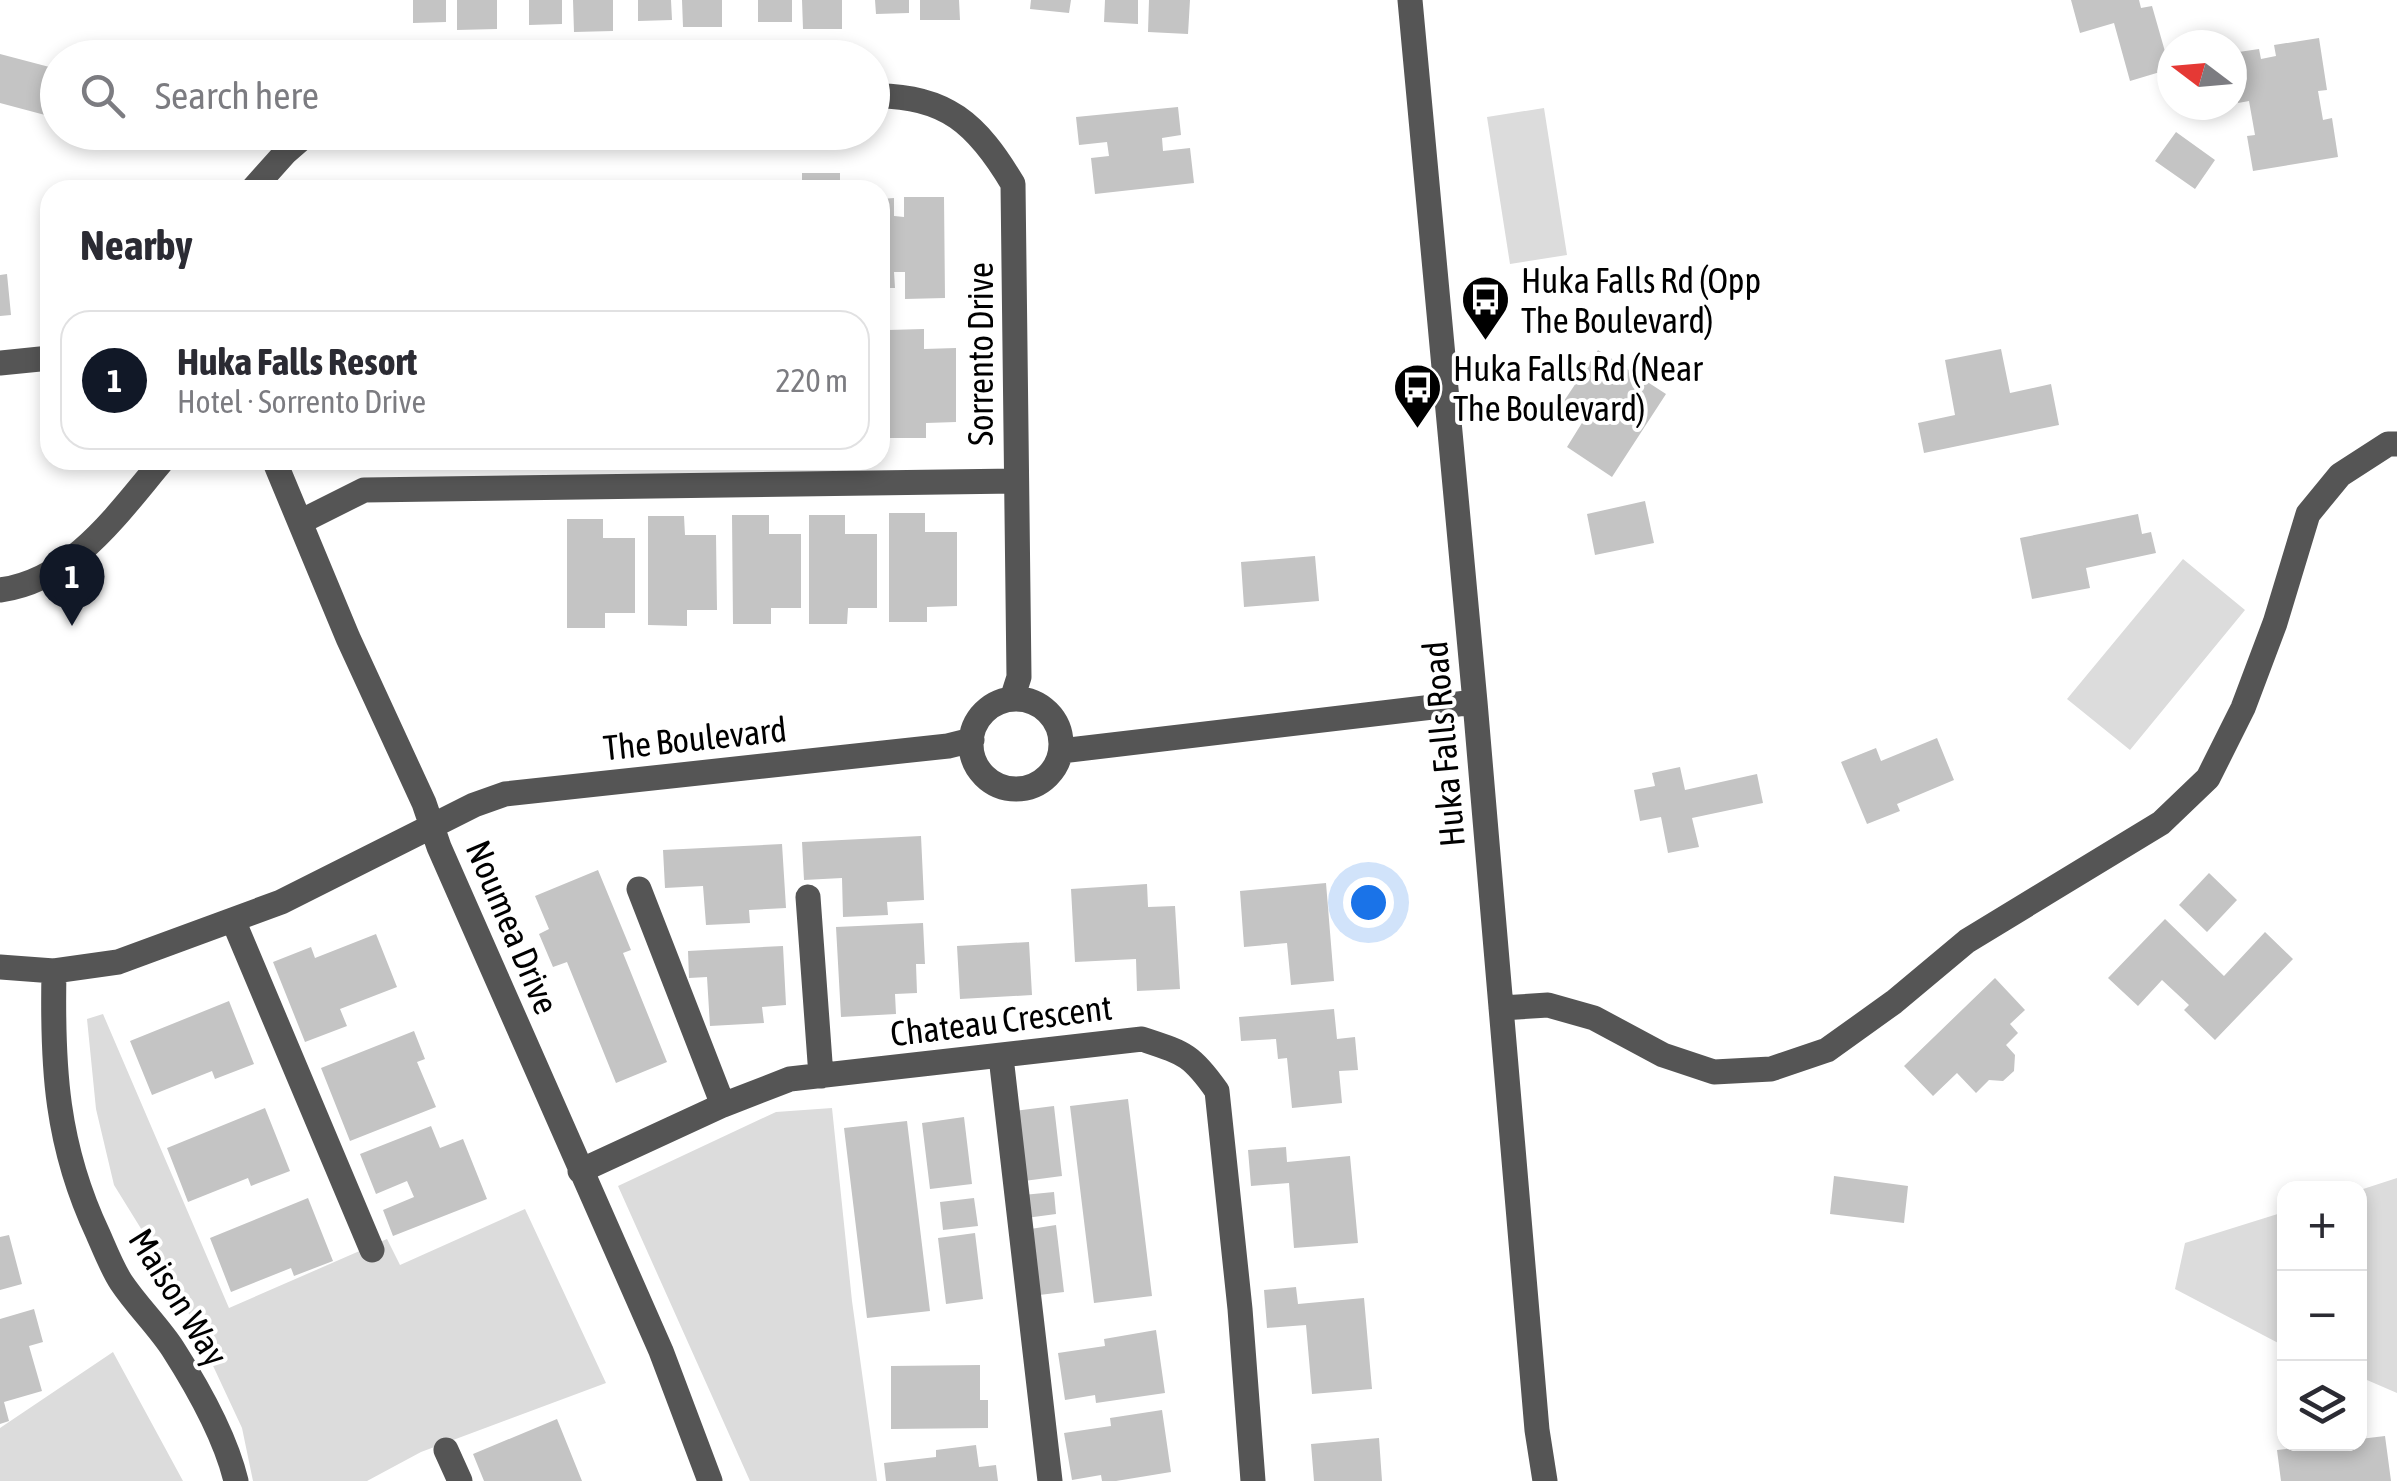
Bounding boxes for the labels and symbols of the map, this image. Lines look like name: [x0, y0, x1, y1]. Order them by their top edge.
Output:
north arrow: [2157, 30, 2247, 120]
place label: Huka Falls Rd (Opp The Boulevard): [1521, 260, 1761, 340]
street label: Sorrento Drive: [960, 262, 1000, 446]
bus stop icon: Huka Falls Rd (Opp The Boulevard): [1460, 274, 1512, 342]
place label: Huka Falls Rd (Near The Boulevard): [1453, 348, 1703, 428]
bus stop icon: Huka Falls Rd (Near The Boulevard): [1392, 362, 1444, 430]
pin: 1: [40, 544, 104, 626]
street label: Huka Falls Road: [1414, 640, 1472, 848]
street label: The Boulevard: [601, 708, 789, 768]
street label: Noumea Drive: [459, 834, 567, 1020]
your location: [1343, 877, 1394, 928]
street label: Chateau Crescent: [888, 987, 1114, 1053]
street label: Maison Way: [121, 1221, 237, 1373]

